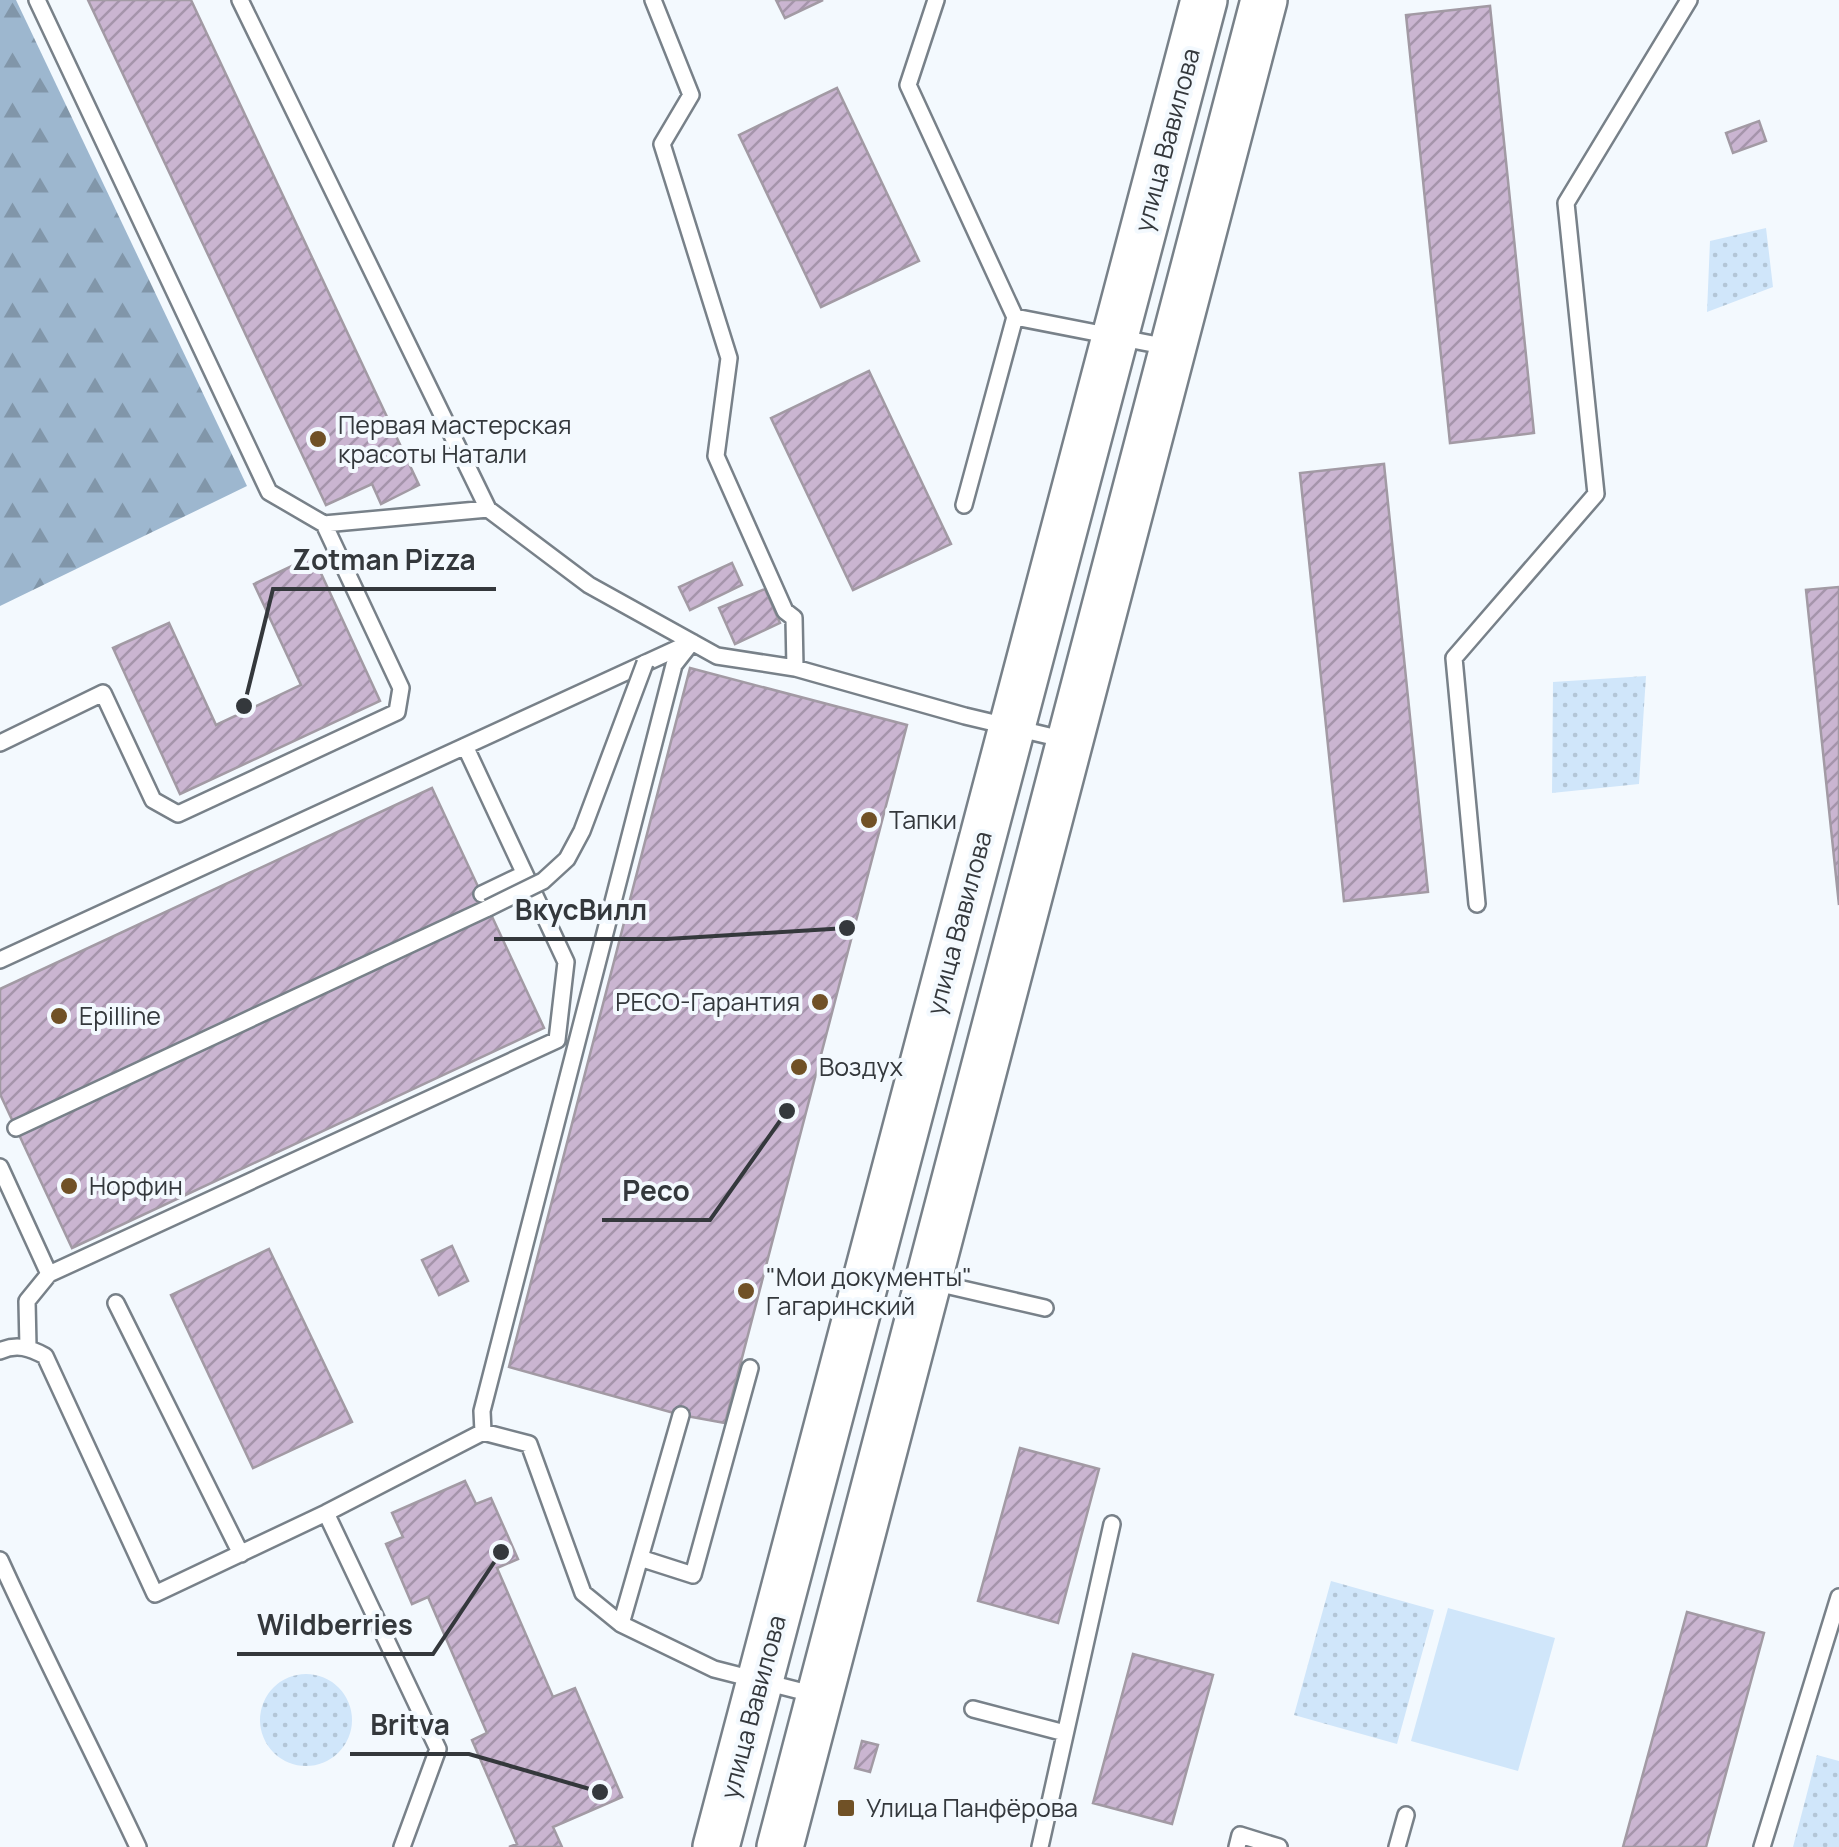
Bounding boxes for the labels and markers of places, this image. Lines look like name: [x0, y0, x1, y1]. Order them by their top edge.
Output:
place label: Первая мастерская красоты Натали: [338, 407, 571, 471]
marker: Первая мастерская красоты Натали: [307, 428, 329, 450]
callout: Zotman Pizza: [273, 531, 496, 589]
place label: Тапки: [889, 802, 957, 837]
marker: Тапки: [858, 809, 880, 831]
callout: ВкусВилл: [494, 881, 667, 939]
place label: РЕСО-Гарантия: [615, 984, 800, 1019]
marker: РЕСО-Гарантия: [809, 991, 831, 1013]
place label: Epilline: [79, 998, 161, 1033]
marker: Epilline: [48, 1005, 70, 1027]
place label: Воздух: [819, 1049, 903, 1084]
marker: Воздух: [788, 1056, 810, 1078]
callout: Ресо: [602, 1162, 710, 1220]
place label: Норфин: [89, 1168, 183, 1203]
marker: Норфин: [58, 1175, 80, 1197]
place label: "Мои документы" Гагаринский: [766, 1259, 972, 1323]
marker: "Мои документы" Гагаринский: [735, 1280, 757, 1302]
callout: Wildberries: [237, 1596, 433, 1654]
callout: Britva: [350, 1696, 469, 1754]
place label: Улица Панфёрова: [866, 1790, 1078, 1825]
marker: Улица Панфёрова: [835, 1797, 857, 1819]

